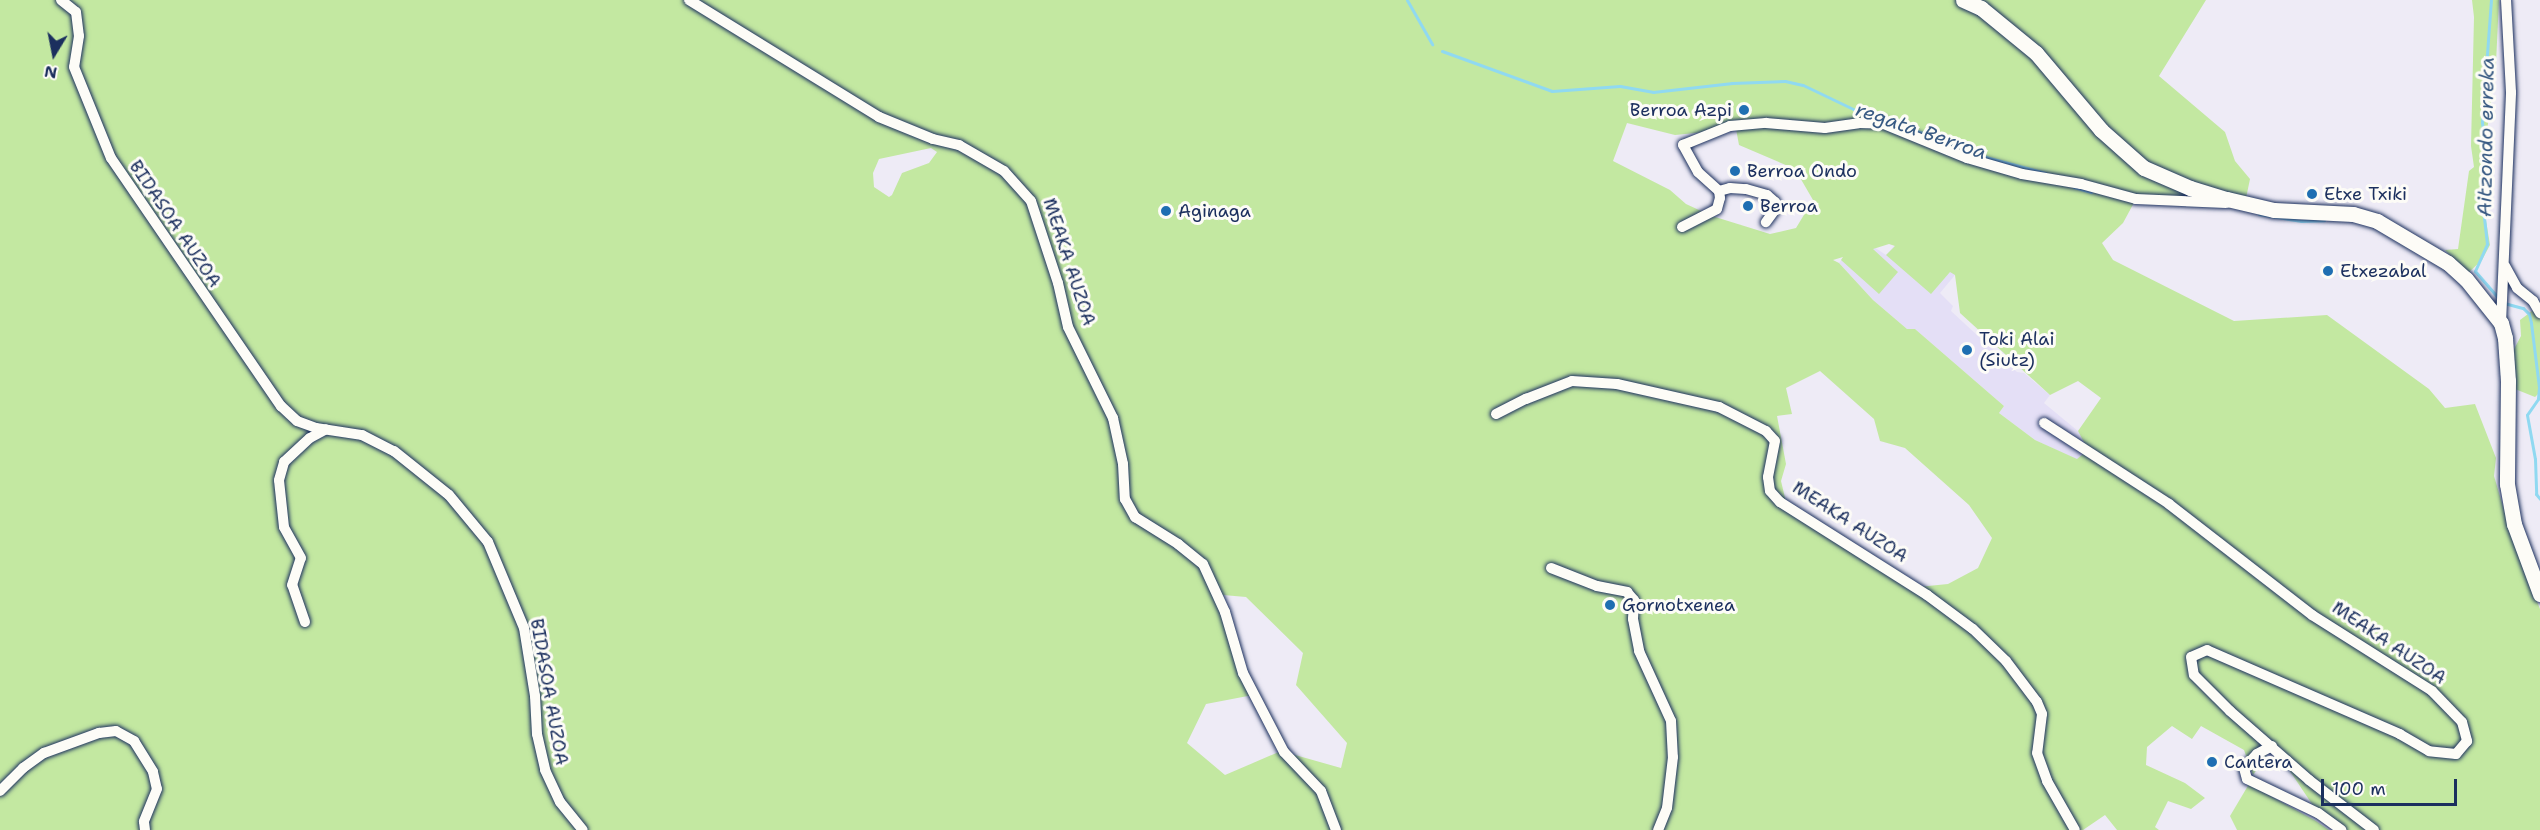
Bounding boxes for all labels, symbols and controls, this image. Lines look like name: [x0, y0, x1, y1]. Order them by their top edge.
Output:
north arrow: [24, 24, 84, 84]
water label: Aitzondo erreka: [2473, 57, 2499, 217]
text: N: [43, 61, 59, 84]
water label: regata Berroa: [1852, 97, 1990, 165]
place label: Berroa Azpi: [1630, 99, 1732, 121]
marker: Berroa Azpi: [1737, 103, 1751, 117]
street label: BIDASOA AUZOA: [125, 156, 225, 292]
place label: Berroa Ondo: [1747, 160, 1857, 182]
marker: Berroa Ondo: [1728, 164, 1742, 178]
place label: Etxe Txiki: [2324, 183, 2407, 205]
marker: Etxe Txiki: [2305, 187, 2319, 201]
place label: Berroa: [1760, 195, 1818, 217]
street label: MEAKA AUZOA: [1038, 196, 1100, 328]
marker: Berroa: [1741, 199, 1755, 213]
place label: Aginaga: [1178, 200, 1251, 222]
marker: Aginaga: [1159, 204, 1173, 218]
place label: Etxezabal: [2340, 260, 2426, 282]
marker: Etxezabal: [2321, 264, 2335, 278]
place label: Toki Alai (Siutz): [1979, 329, 2055, 372]
marker: Toki Alai (Siutz): [1960, 343, 1974, 357]
street label: MEAKA AUZOA: [1788, 477, 1912, 567]
place label: Gornotxenea: [1622, 594, 1735, 616]
street label: MEAKA AUZOA: [2328, 597, 2450, 689]
marker: Gornotxenea: [1603, 598, 1617, 612]
street label: BIDASOA AUZOA: [525, 617, 573, 767]
place label: Cantera: [2224, 751, 2293, 773]
marker: Cantera: [2205, 755, 2219, 769]
scale bar: [2324, 767, 2460, 805]
text: 100 m: [2332, 777, 2386, 801]

